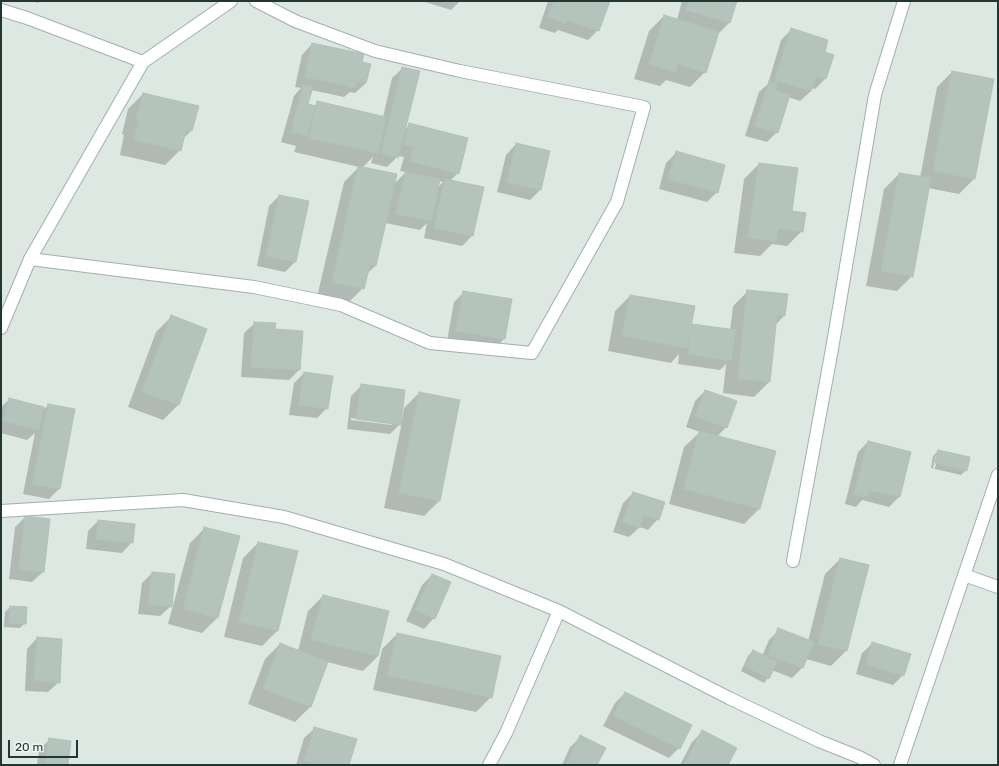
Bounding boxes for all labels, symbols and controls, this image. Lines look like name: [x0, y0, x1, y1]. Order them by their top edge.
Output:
scale bar: [10, 732, 80, 758]
text: 20 m: [15, 740, 43, 754]

